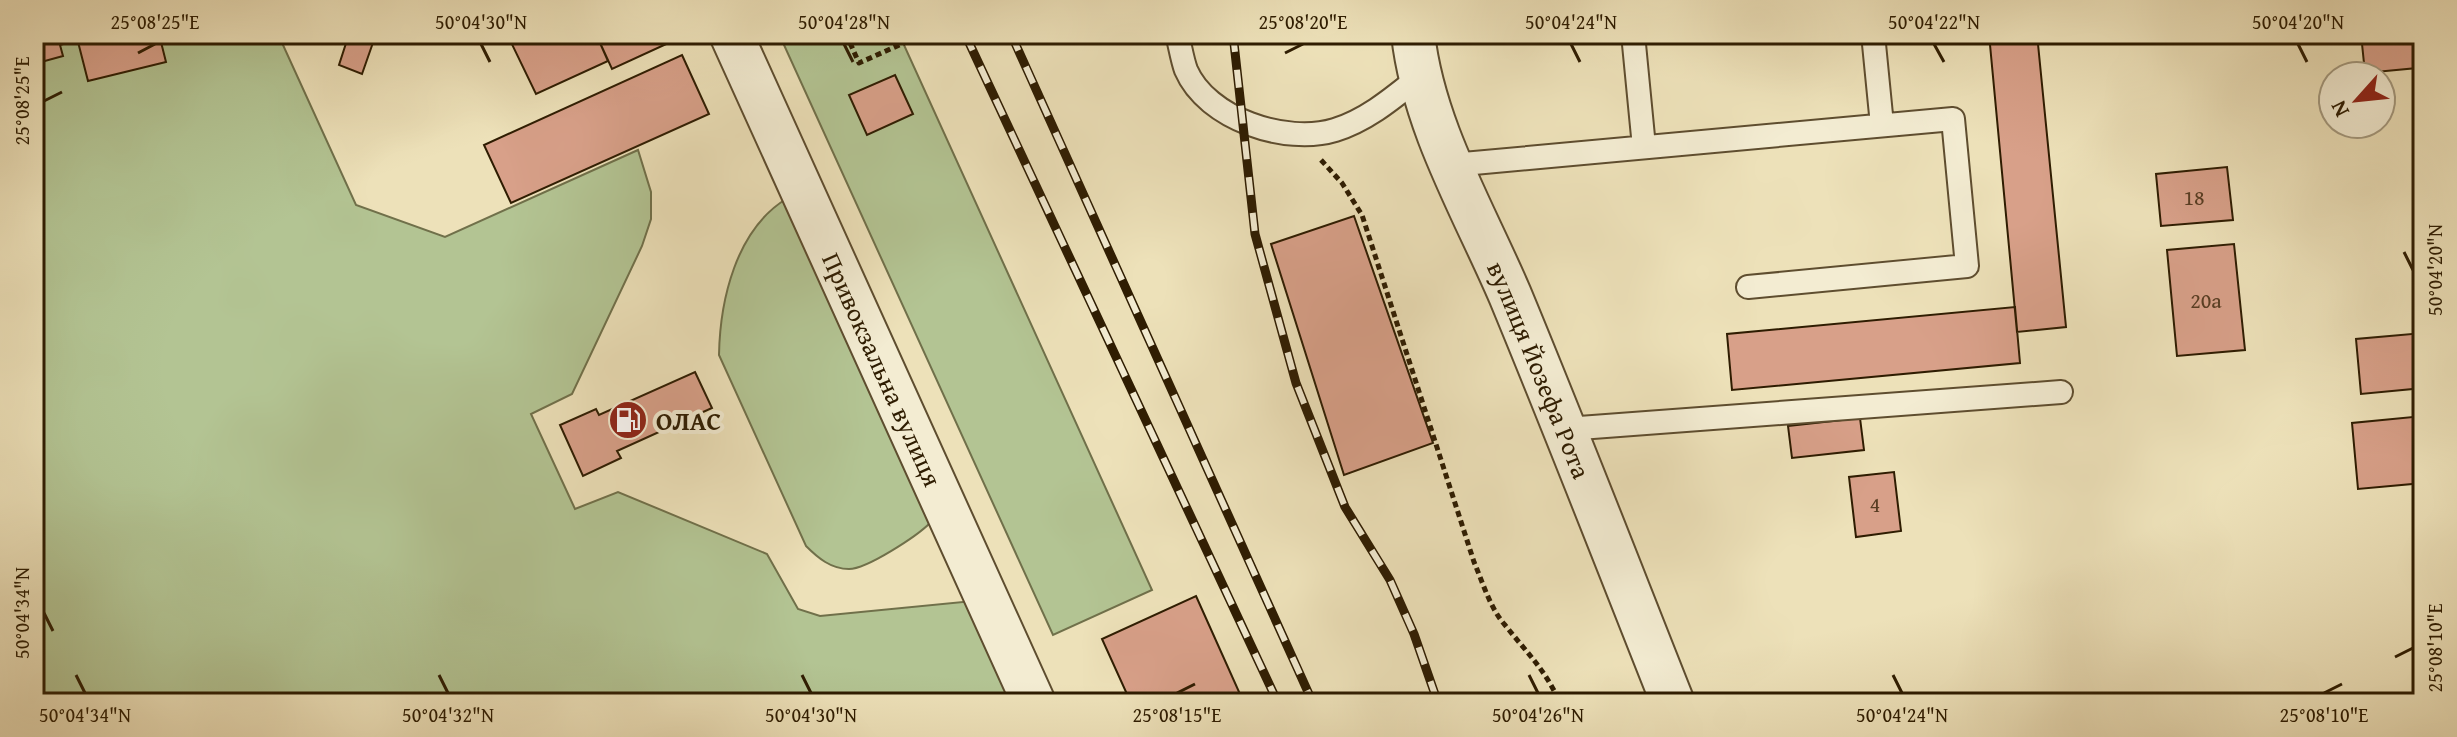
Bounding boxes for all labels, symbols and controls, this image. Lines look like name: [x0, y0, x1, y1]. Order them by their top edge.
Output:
text: 25°08'25"E: [111, 7, 199, 36]
text: 50°04'30"N: [435, 7, 527, 36]
text: 50°04'28"N: [798, 7, 890, 36]
text: 25°08'20"E: [1259, 7, 1347, 36]
text: 50°04'24"N: [1525, 7, 1617, 36]
text: 50°04'22"N: [1888, 7, 1980, 36]
text: 50°04'20"N: [2252, 7, 2344, 36]
text: 25°08'25"E: [7, 57, 36, 145]
north arrow: [2317, 60, 2397, 140]
text: N: [2321, 95, 2357, 123]
house number: 18: [2183, 181, 2205, 213]
text: 50°04'20"N: [2420, 224, 2449, 316]
street label: Привокзальна вулиця: [813, 246, 953, 493]
street label: вулиця Йозефа Рота: [1478, 255, 1602, 485]
house number: 20а: [2190, 284, 2222, 316]
fuel station icon: ОЛАС: [607, 399, 649, 441]
place label: ОЛАС: [656, 401, 721, 440]
house number: 4: [1870, 488, 1880, 520]
text: 50°04'34"N: [7, 567, 36, 659]
text: 25°08'10"E: [2420, 604, 2449, 692]
text: 50°04'34"N: [39, 700, 131, 729]
text: 50°04'32"N: [402, 700, 494, 729]
text: 50°04'30"N: [765, 700, 857, 729]
text: 25°08'15"E: [1133, 700, 1221, 729]
text: 50°04'26"N: [1492, 700, 1584, 729]
text: 50°04'24"N: [1856, 700, 1948, 729]
text: 25°08'10"E: [2280, 700, 2368, 729]

